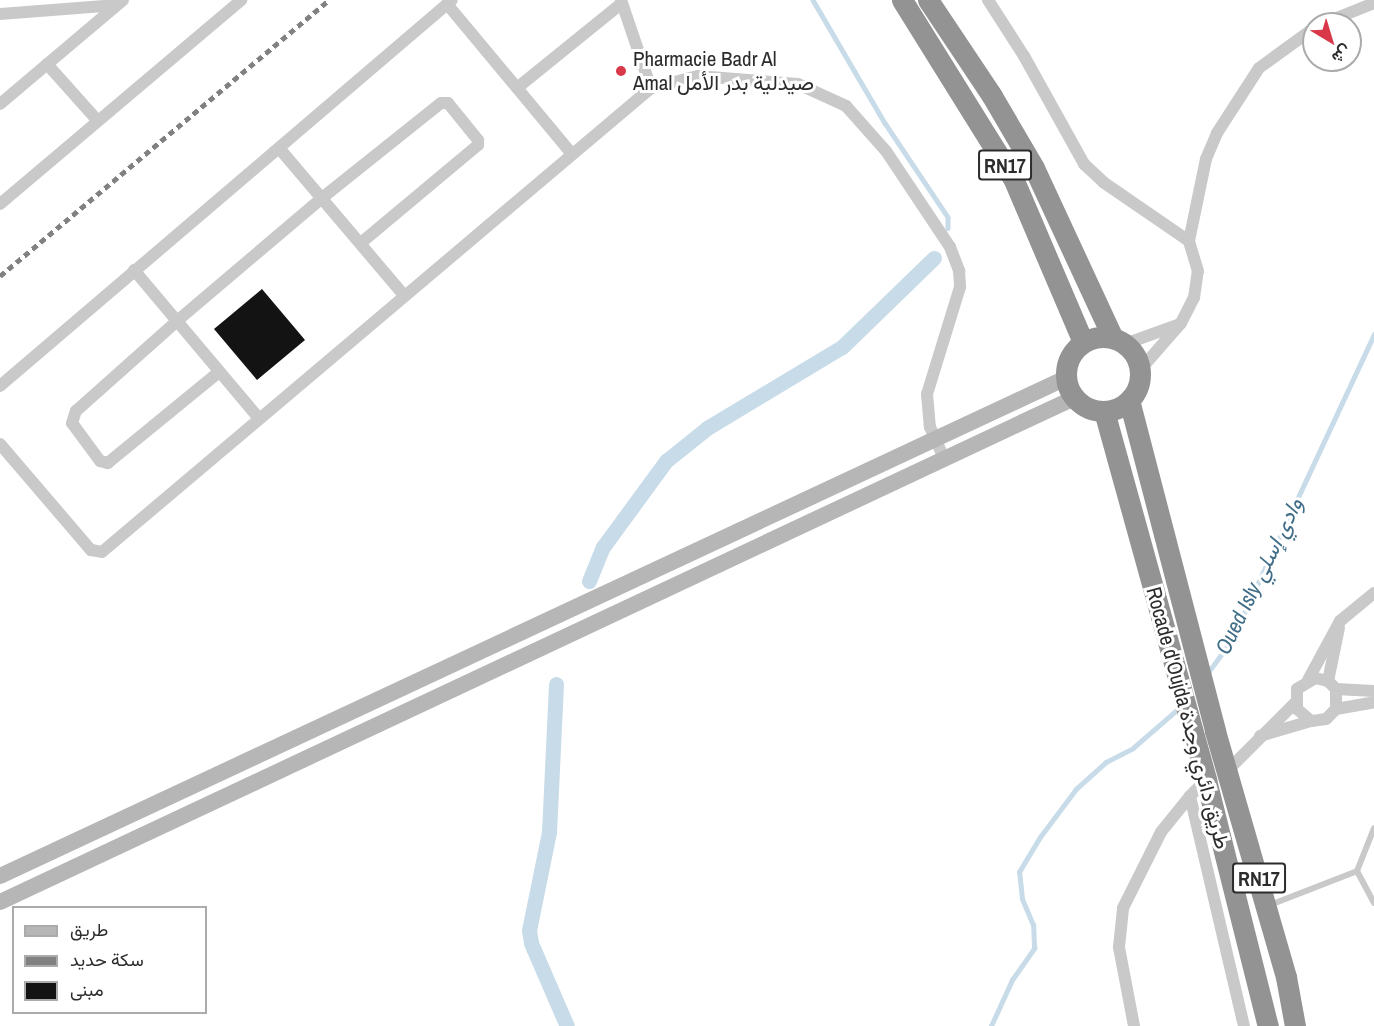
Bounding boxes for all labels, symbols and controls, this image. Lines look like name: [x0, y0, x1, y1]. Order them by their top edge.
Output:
north arrow: [1302, 12, 1362, 72]
text: ش: [1328, 40, 1356, 69]
place label: Pharmacie Badr Al Amal صيدلية بدر الأمل: [633, 46, 814, 96]
marker: Pharmacie Badr Al Amal صيدلية بدر الأمل: [614, 64, 628, 78]
road number: RN17: [978, 148, 1032, 182]
water label: Oued Isly وادي إسلي: [1210, 493, 1308, 659]
street label: Rocade d'Oujda طريق دائري وجدة: [1141, 584, 1235, 852]
road number: RN17: [1232, 861, 1286, 895]
legend: [12, 906, 207, 1014]
text: طريق: [70, 917, 108, 942]
text: سكة حديد: [70, 947, 144, 972]
text: مبنى: [70, 977, 104, 1002]

